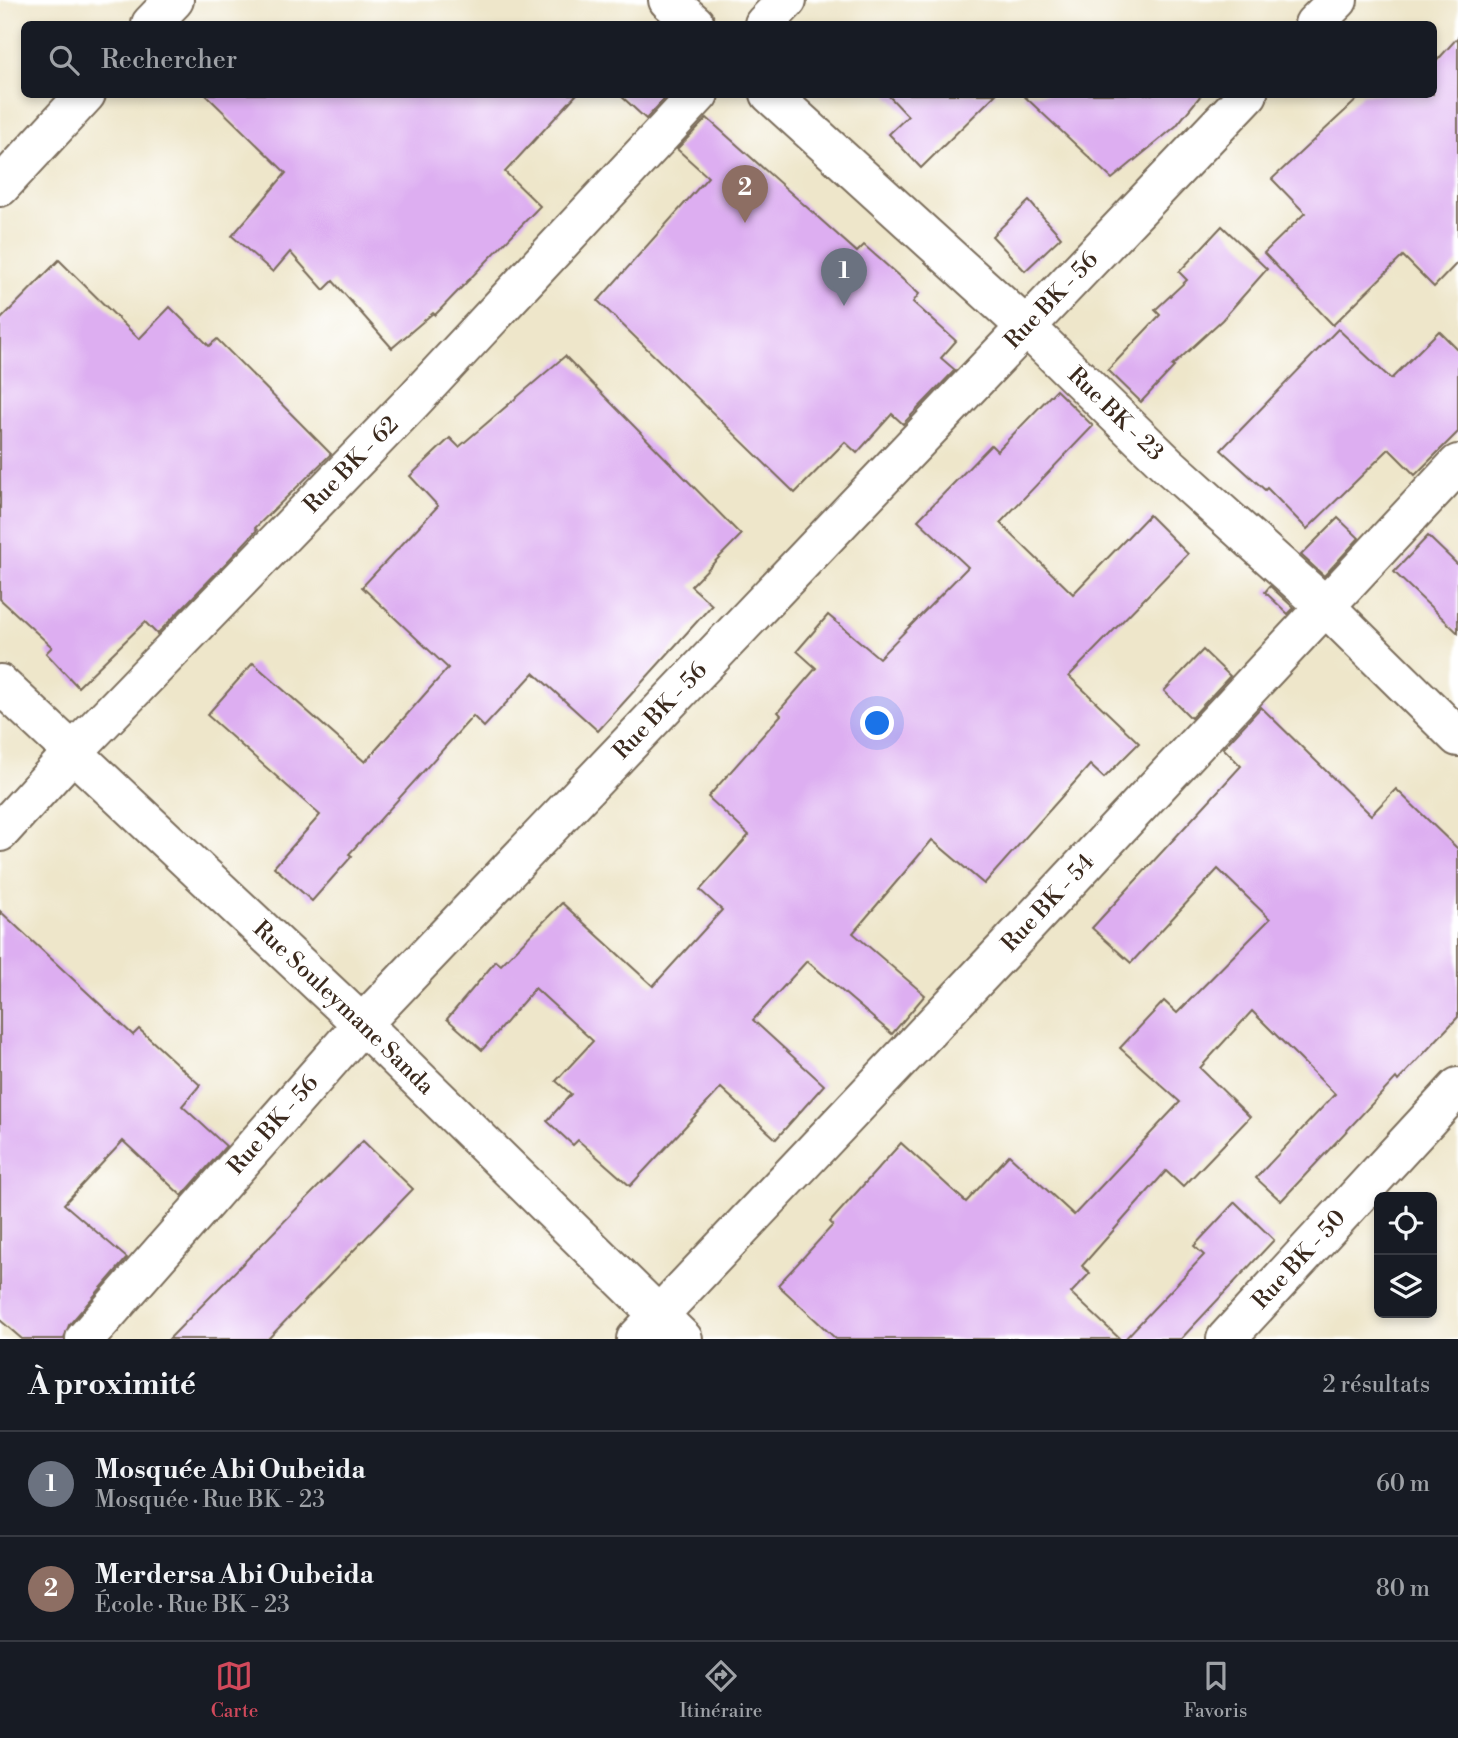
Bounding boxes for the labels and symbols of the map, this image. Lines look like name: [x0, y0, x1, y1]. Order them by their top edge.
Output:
pin: 2: [722, 165, 768, 223]
street label: Rue BK - 56: [999, 246, 1104, 355]
pin: 1: [821, 248, 867, 306]
street label: Rue BK - 23: [1062, 361, 1169, 467]
street label: Rue BK - 62: [298, 411, 404, 519]
street label: Rue BK - 56: [608, 656, 713, 765]
your location: [860, 706, 894, 740]
street label: Rue BK - 54: [996, 848, 1101, 958]
street label: Rue Souleymane Sanda: [247, 915, 440, 1101]
street label: Rue BK - 56: [222, 1069, 325, 1181]
street label: Rue BK - 50: [1247, 1204, 1352, 1315]

